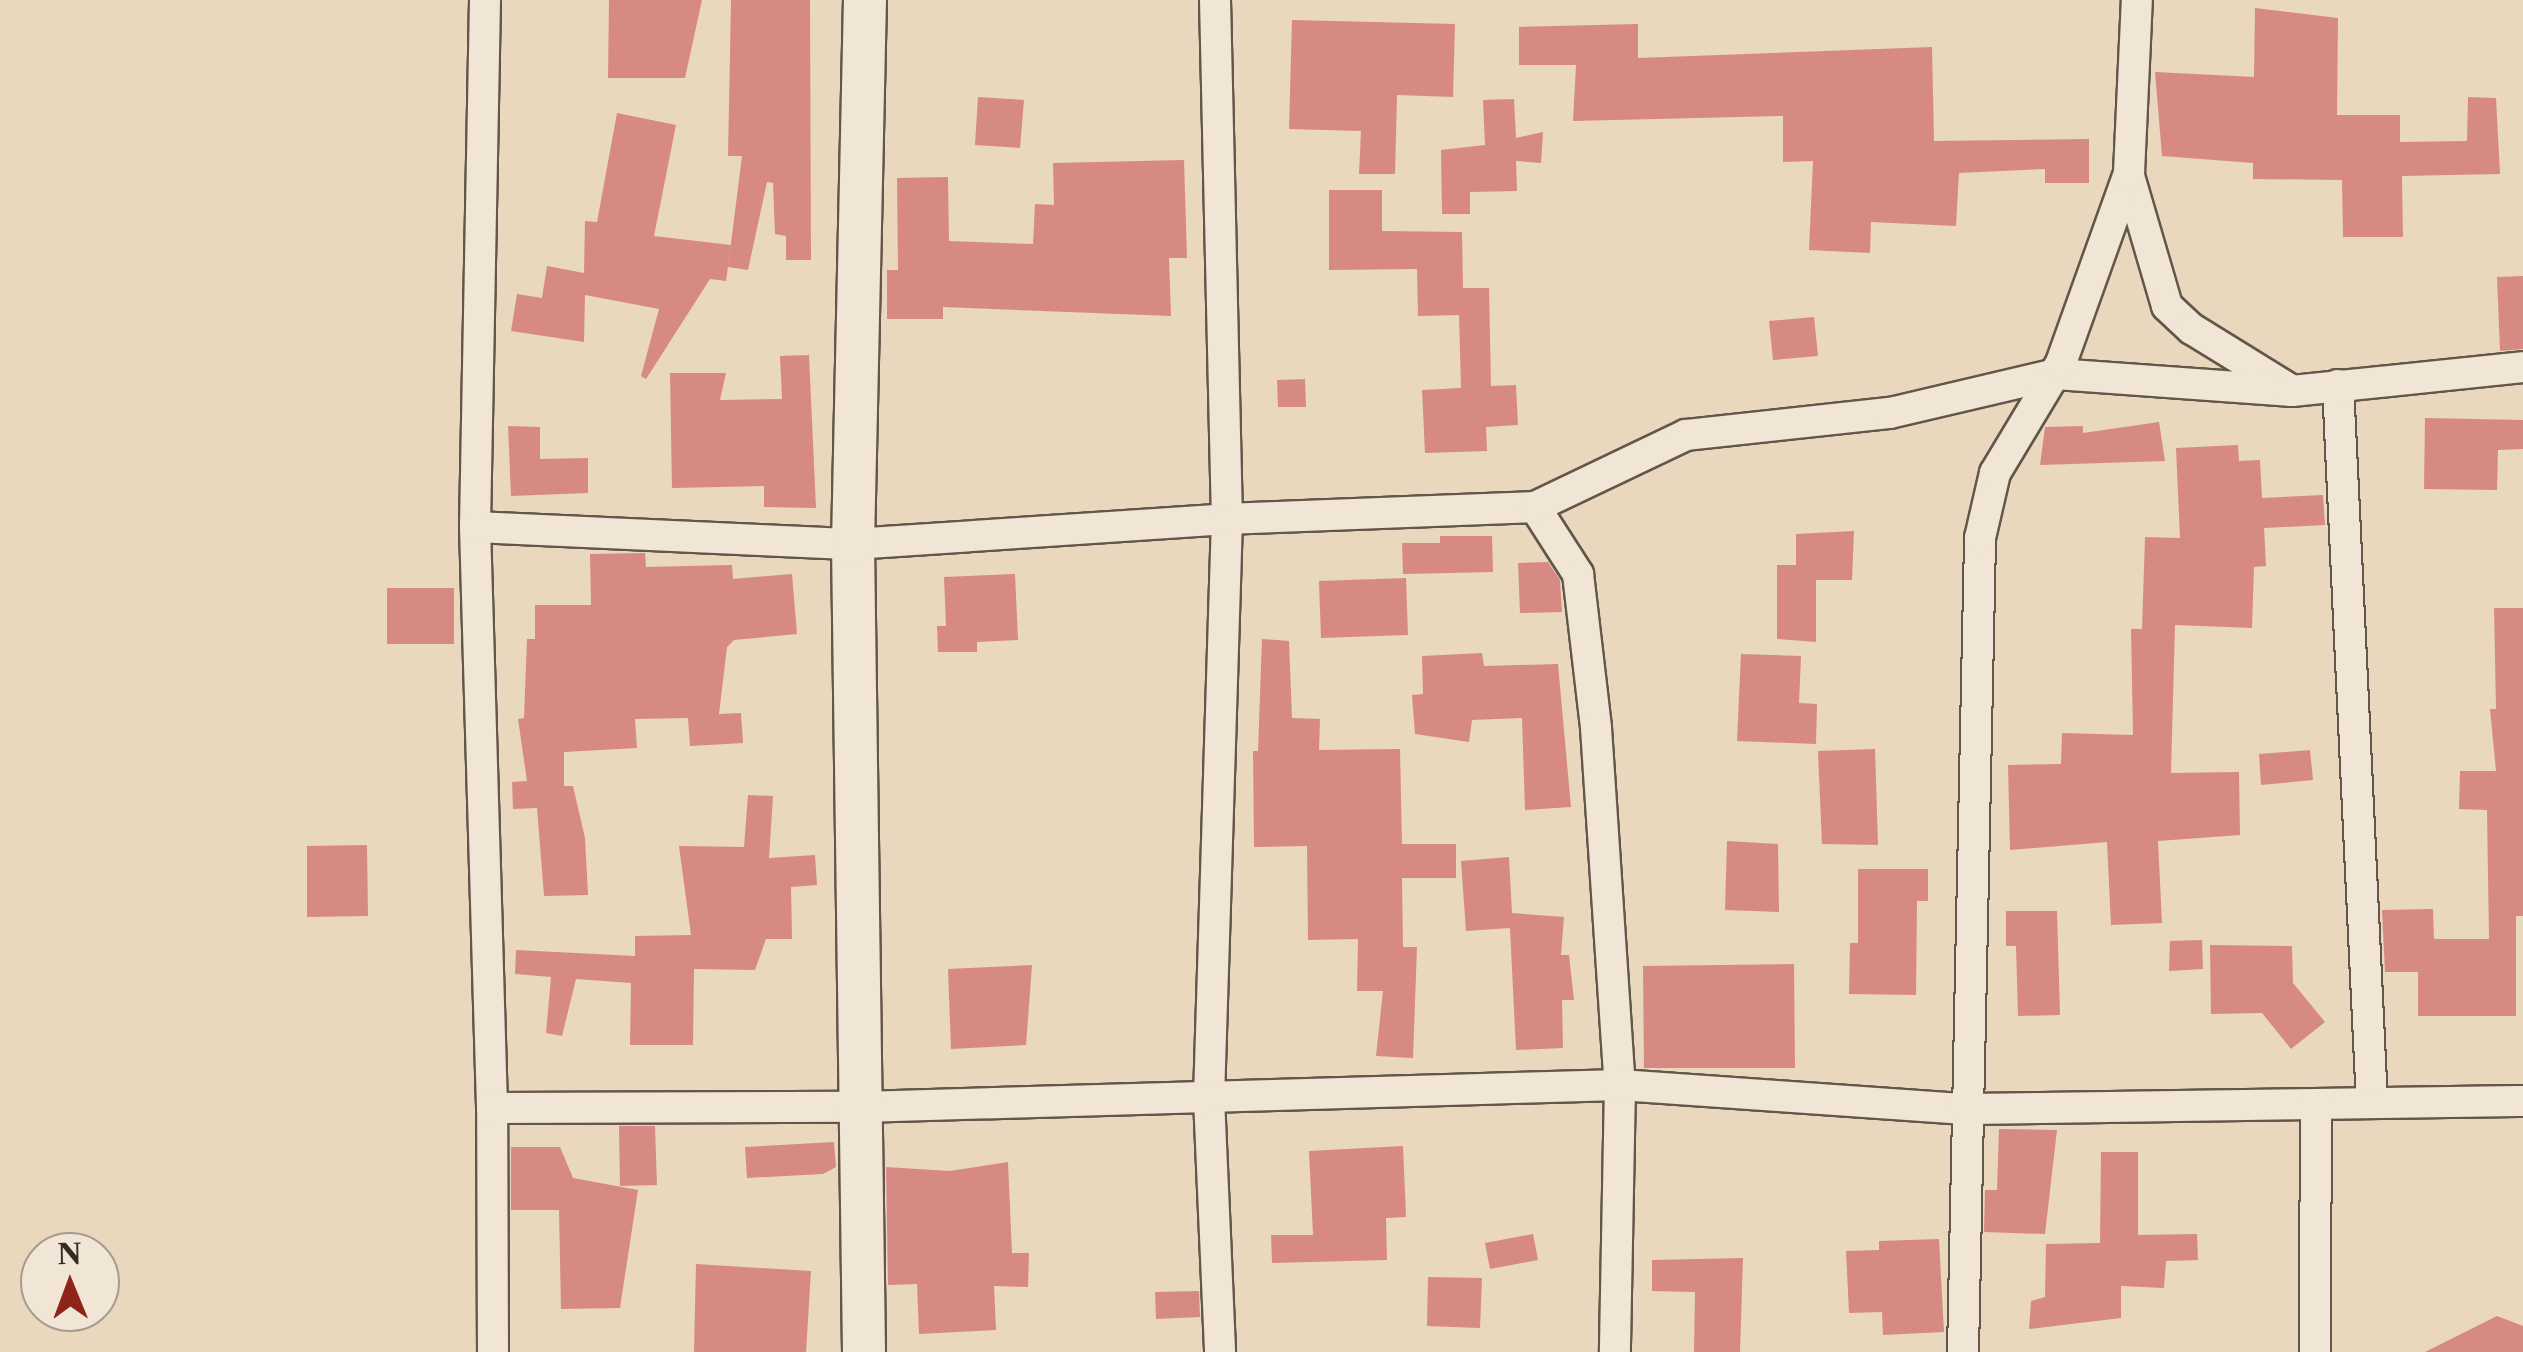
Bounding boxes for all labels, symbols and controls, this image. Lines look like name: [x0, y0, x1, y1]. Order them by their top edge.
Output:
north arrow: [20, 1232, 120, 1332]
text: N: [57, 1237, 82, 1271]

